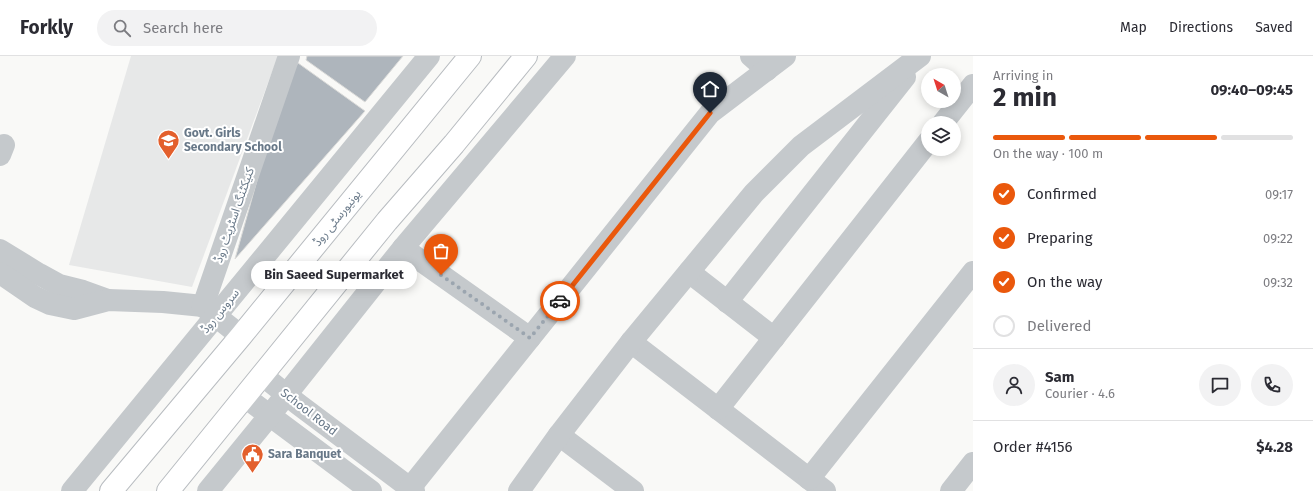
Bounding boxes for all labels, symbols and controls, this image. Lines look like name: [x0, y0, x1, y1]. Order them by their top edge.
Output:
search box: [97, 10, 377, 46]
text: Forkly: [20, 16, 73, 39]
icon: search: [111, 17, 133, 39]
text: Search here: [143, 19, 223, 37]
text: Map: [1120, 19, 1147, 36]
text: Directions: [1169, 19, 1233, 36]
text: Saved: [1255, 19, 1293, 36]
north arrow: [921, 68, 961, 108]
map controls: [921, 68, 961, 156]
text: Arriving in: [993, 68, 1053, 83]
pin: [693, 72, 727, 113]
icon: home: [699, 78, 721, 100]
text: 09:40–09:45: [1210, 81, 1293, 99]
text: 2 min: [993, 82, 1057, 113]
button: layers: [921, 116, 961, 156]
place label: Govt. Girls Secondary School: [184, 126, 282, 154]
school or university icon: Govt. Girls Secondary School: [156, 127, 182, 160]
text: On the way · 100 m: [993, 146, 1103, 161]
street label: کنیکٹنگ اسٹریٹ روڈ: [211, 165, 257, 264]
icon: check: [993, 183, 1015, 205]
text: Confirmed: [1027, 185, 1097, 203]
street label: یونیورسٹی روڈ: [310, 187, 364, 249]
text: 09:17: [1265, 187, 1293, 202]
icon: check: [993, 227, 1015, 249]
text: Preparing: [1027, 229, 1092, 247]
text: 09:22: [1263, 231, 1293, 246]
pin: [424, 234, 458, 275]
icon: bag: [430, 240, 452, 262]
callout: Bin Saeed Supermarket: [251, 261, 417, 289]
text: Bin Saeed Supermarket: [264, 267, 404, 282]
icon: check: [993, 271, 1015, 293]
text: On the way: [1027, 273, 1102, 291]
text: 09:32: [1263, 275, 1293, 290]
courier: [540, 281, 580, 321]
street label: سروس روڈ: [198, 286, 242, 336]
icon: car: [549, 290, 571, 312]
text: Delivered: [1027, 317, 1091, 335]
button: person: [993, 364, 1035, 406]
button: chat: [1199, 364, 1241, 406]
button: phone: [1251, 364, 1293, 406]
text: Sam: [1045, 368, 1074, 386]
street label: School Road: [278, 386, 340, 438]
text: Courier · 4.6: [1045, 386, 1115, 401]
text: Order #4156: [993, 438, 1073, 456]
text: $4.28: [1256, 438, 1293, 456]
public building icon: Sara Banquet: [240, 441, 266, 474]
place label: Sara Banquet: [268, 447, 342, 461]

